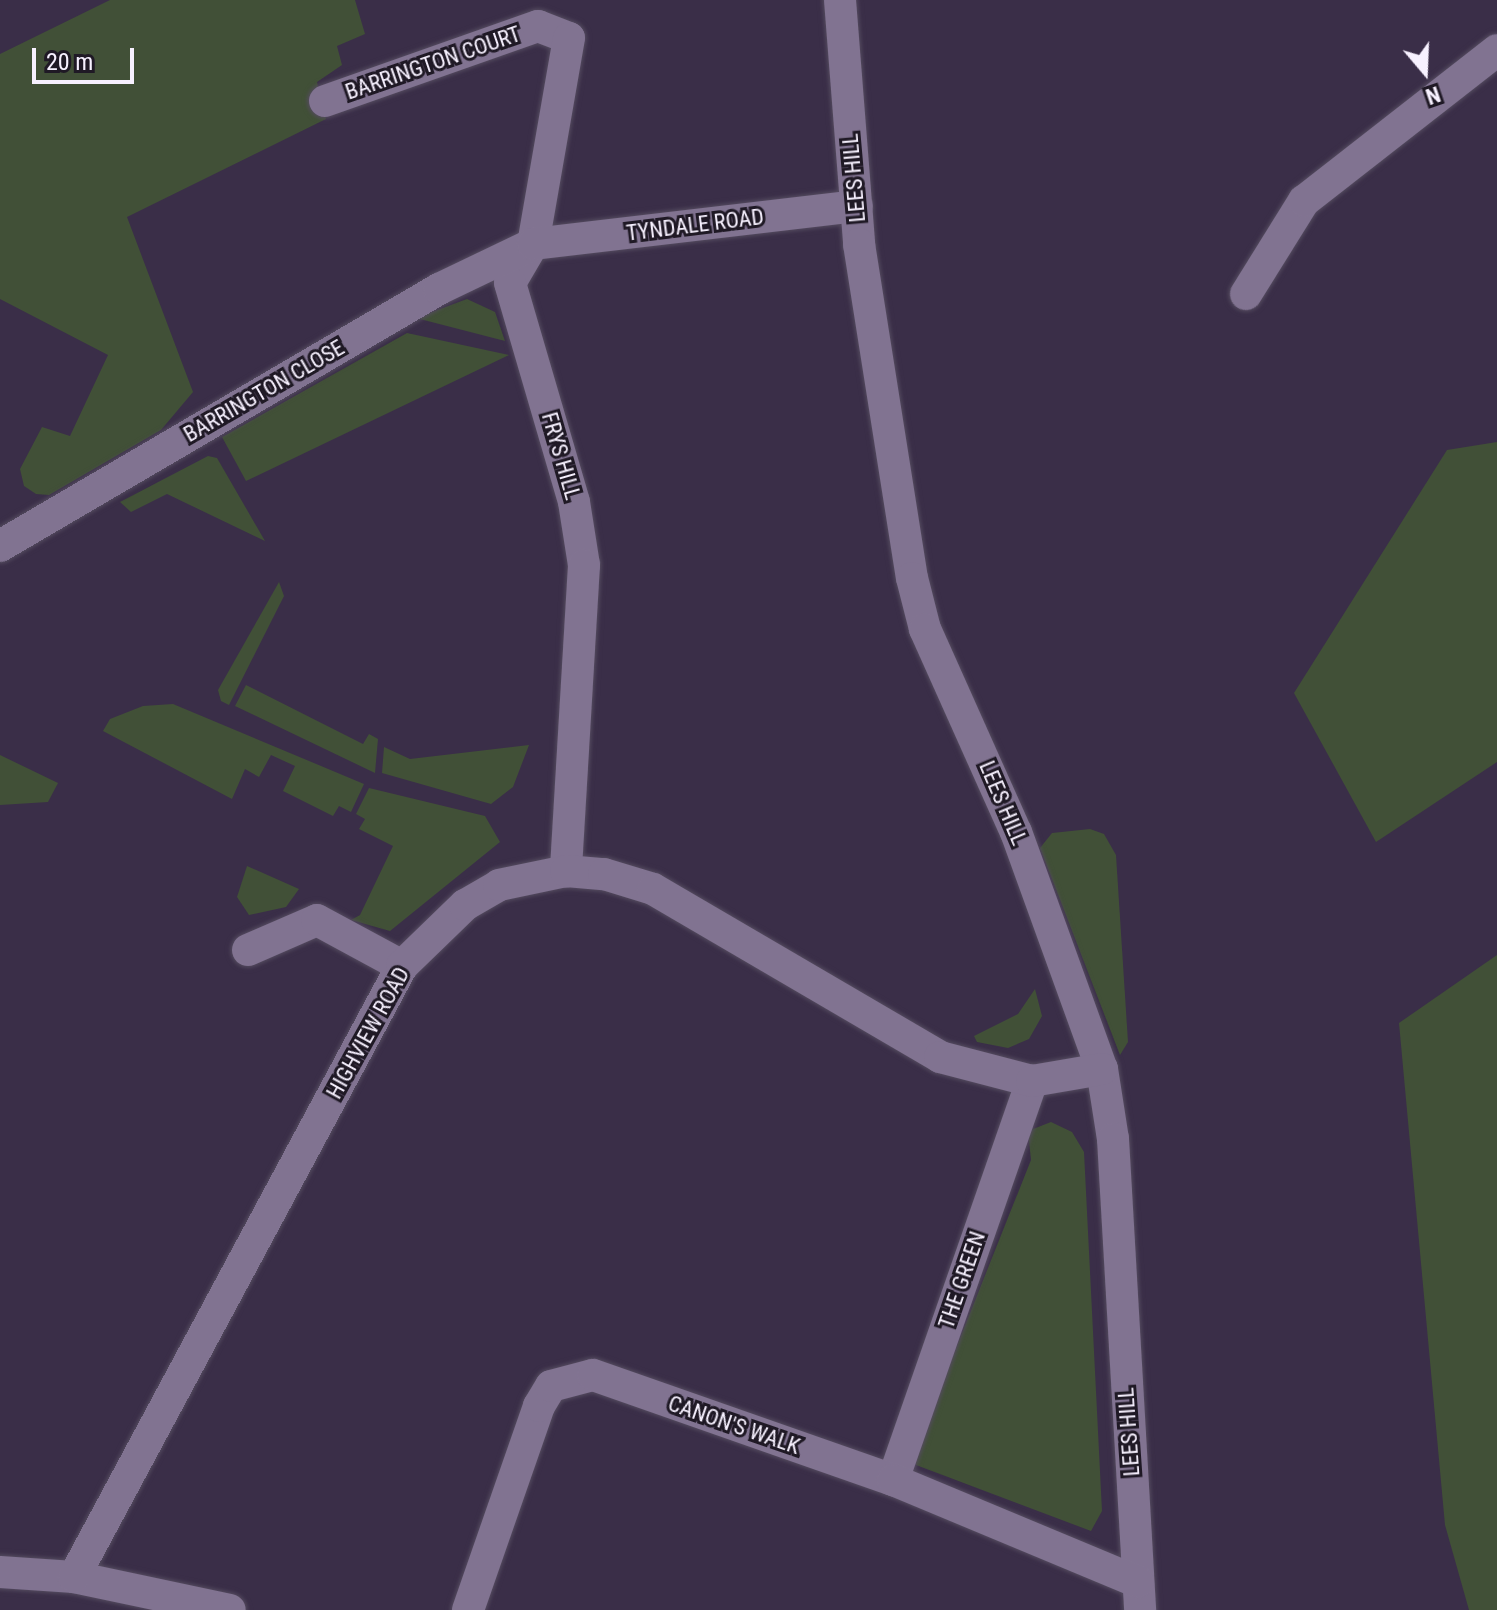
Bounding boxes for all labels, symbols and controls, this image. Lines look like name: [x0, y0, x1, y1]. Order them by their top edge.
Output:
street label: BARRINGTON COURT: [342, 21, 524, 105]
scale bar: [36, 32, 138, 82]
north arrow: [1385, 32, 1465, 112]
text: 20 m: [46, 48, 93, 76]
text: N: [1423, 81, 1443, 109]
street label: LEES HILL: [837, 133, 871, 223]
street label: TYNDALE ROAD: [625, 203, 765, 247]
street label: BARRINGTON CLOSE: [179, 334, 349, 448]
street label: FRYS HILL: [536, 409, 586, 503]
street label: LEES HILL: [973, 757, 1033, 849]
street label: HIGHVIEW ROAD: [321, 963, 415, 1103]
street label: THE GREEN: [933, 1228, 991, 1332]
street label: LEES HILL: [1113, 1387, 1145, 1477]
street label: CANON'S WALK: [665, 1390, 803, 1460]

